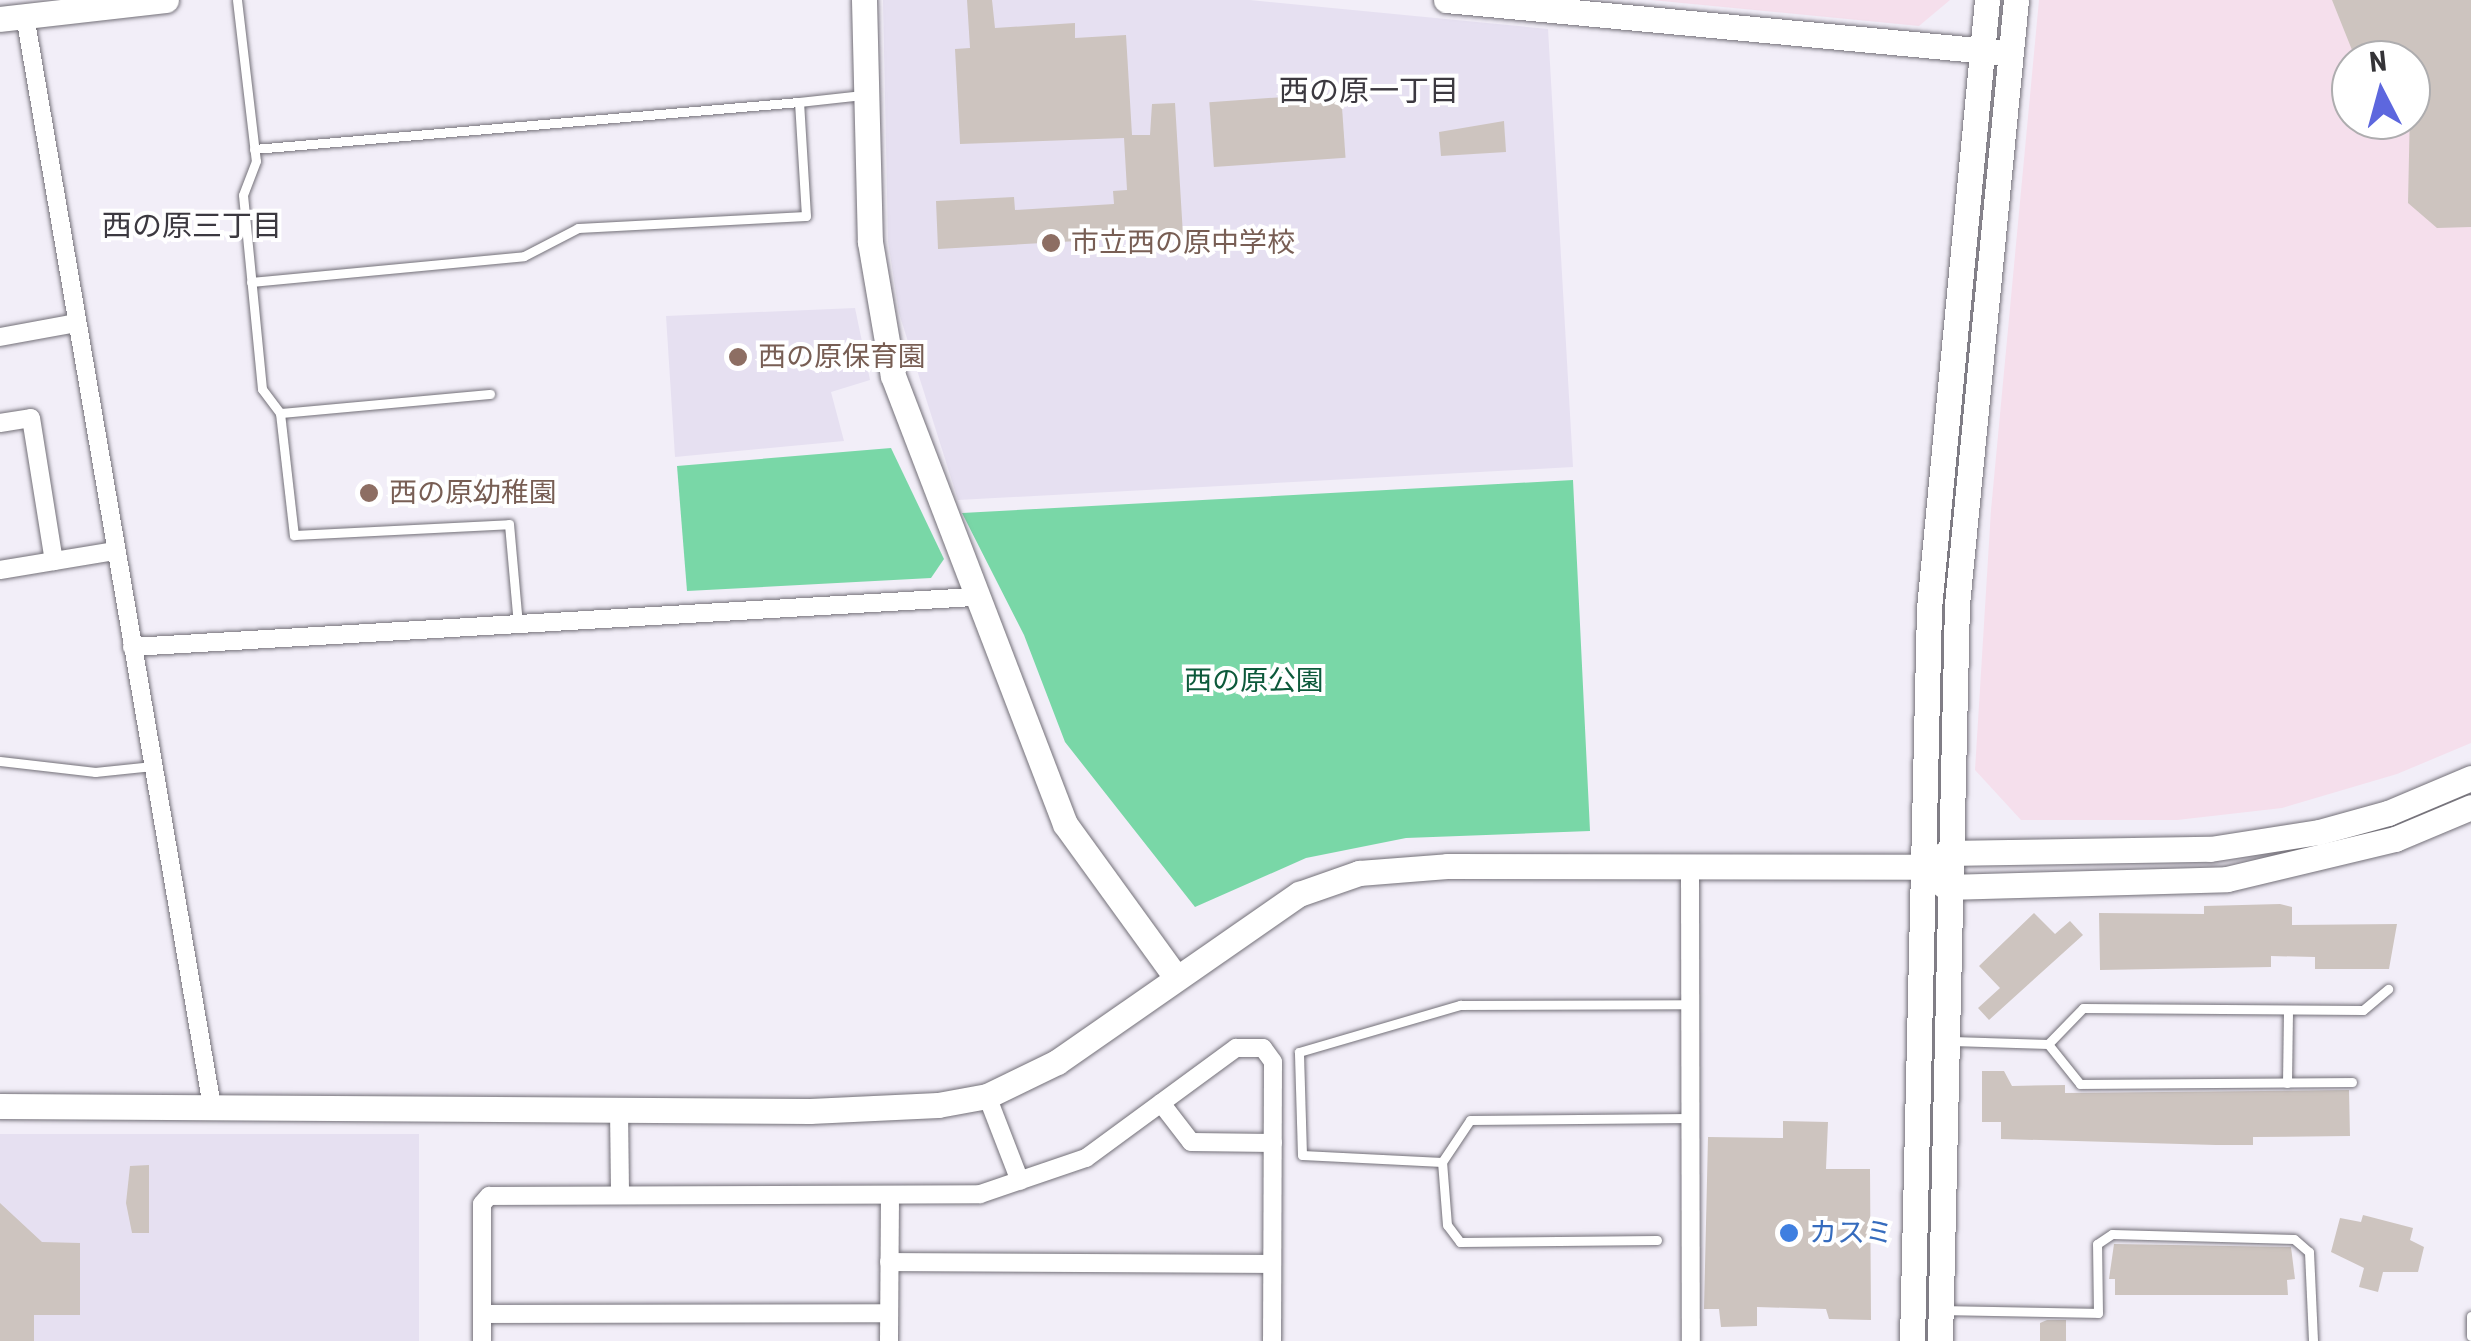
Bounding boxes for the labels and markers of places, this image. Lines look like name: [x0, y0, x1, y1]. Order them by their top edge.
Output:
place label: 市立西の原中学校: [1071, 226, 1295, 260]
marker: 市立西の原中学校: [1040, 232, 1062, 254]
place label: 西の原保育園: [758, 340, 926, 374]
marker: 西の原保育園: [727, 346, 749, 368]
place label: 西の原幼稚園: [389, 476, 557, 510]
marker: 西の原幼稚園: [358, 482, 380, 504]
place label: カスミ: [1809, 1216, 1893, 1250]
marker: カスミ: [1778, 1222, 1800, 1244]

